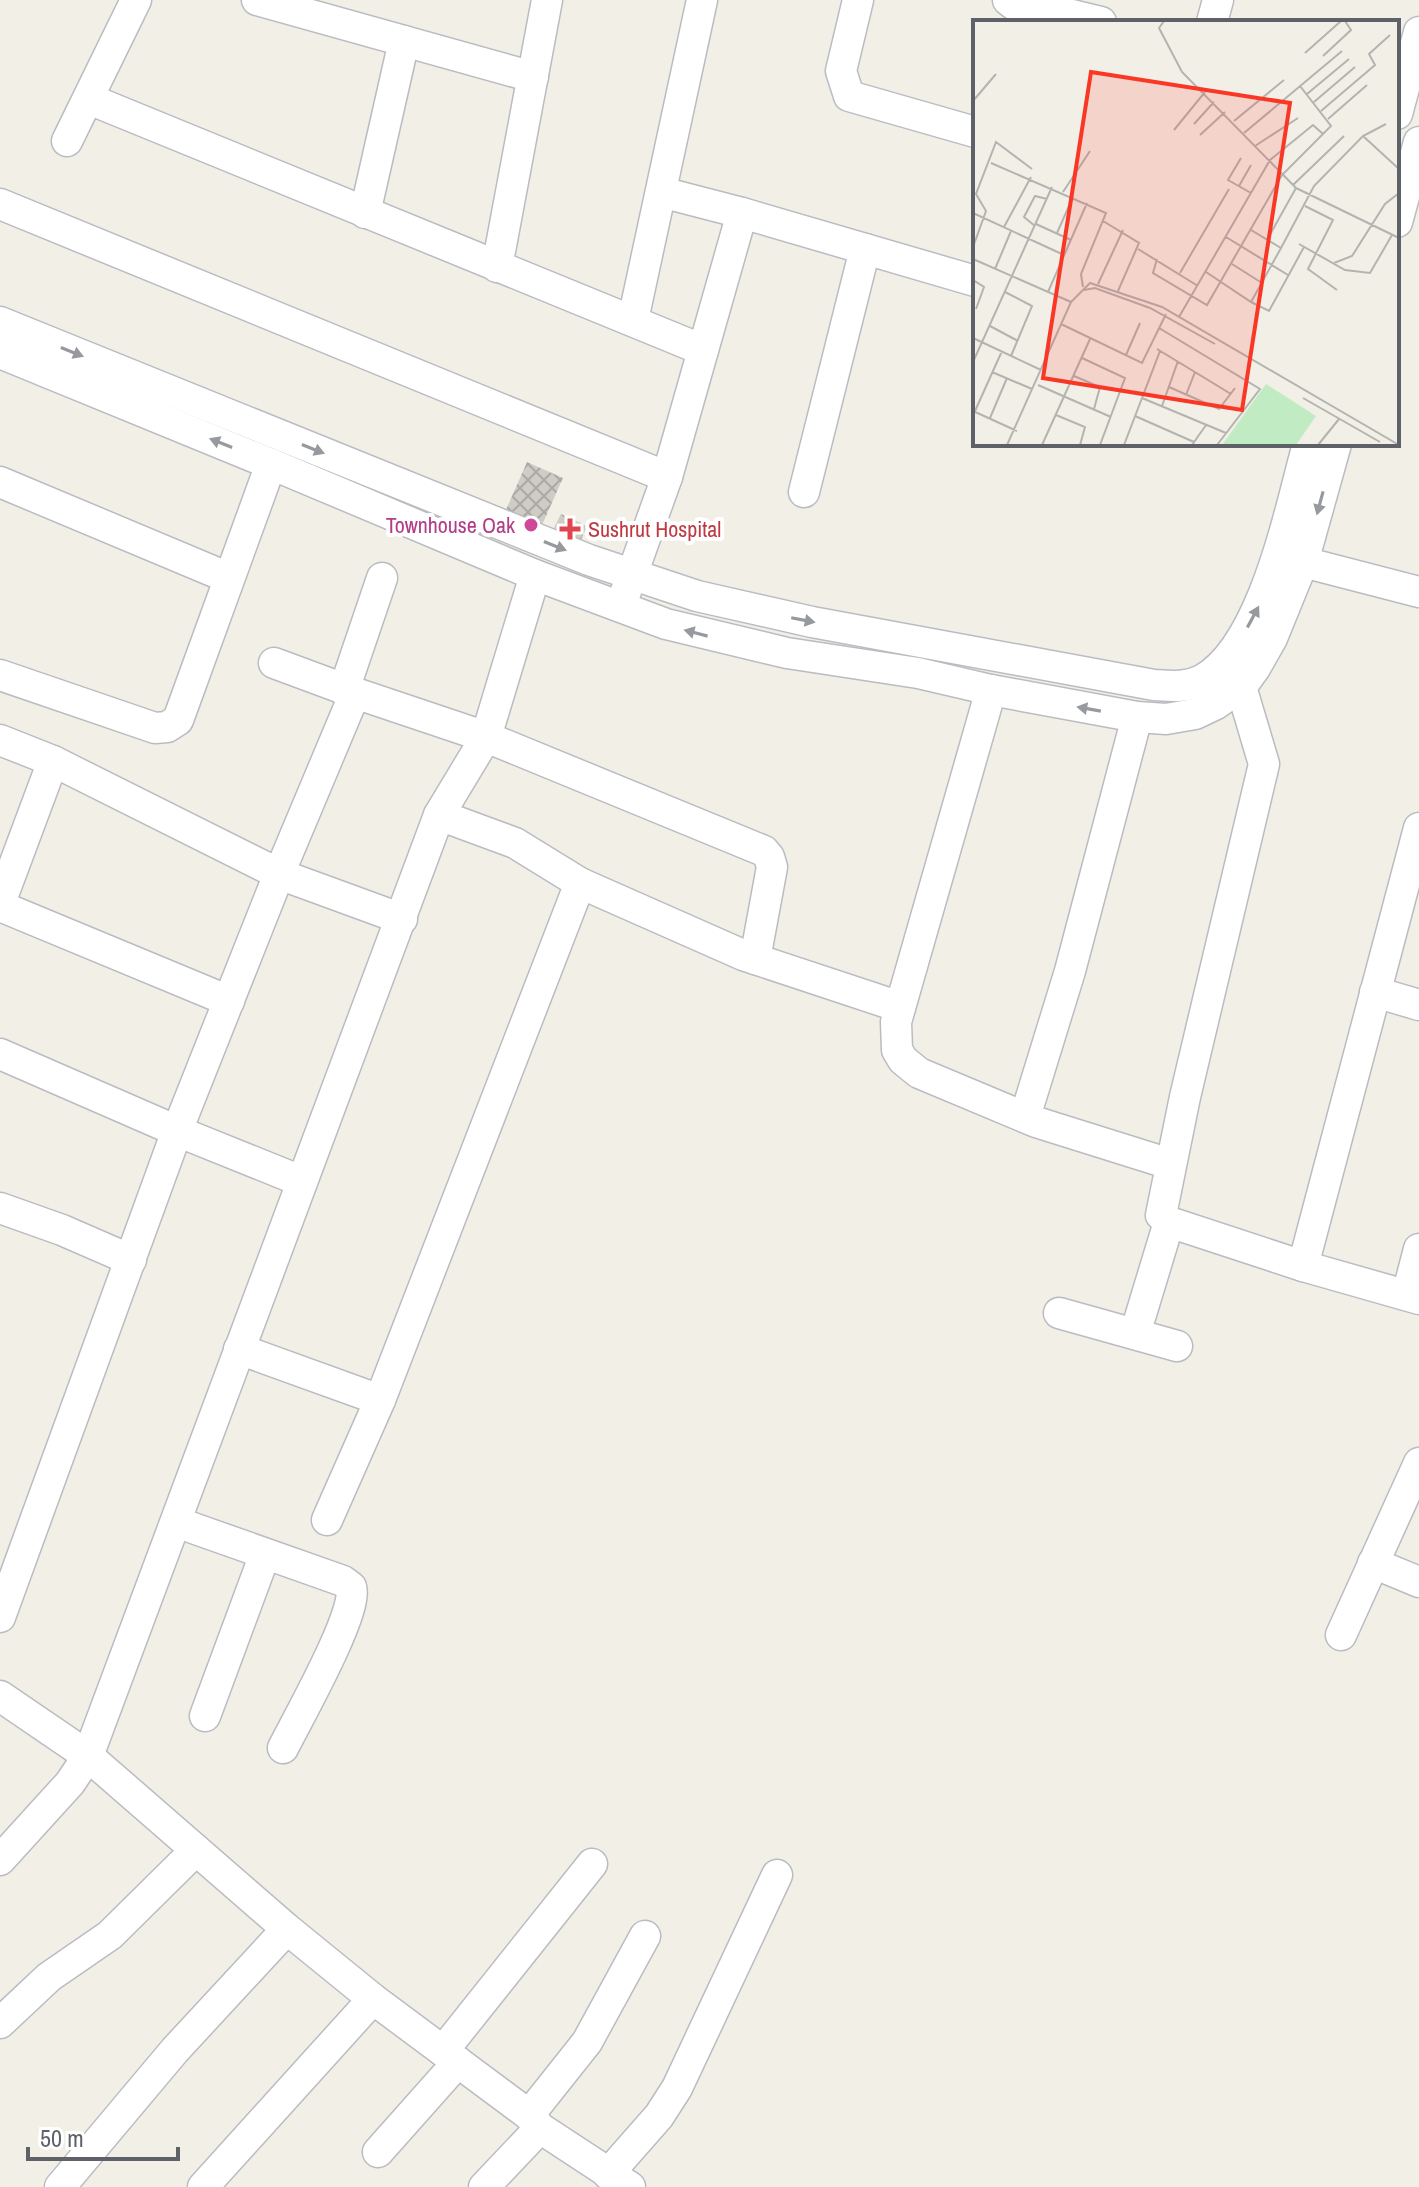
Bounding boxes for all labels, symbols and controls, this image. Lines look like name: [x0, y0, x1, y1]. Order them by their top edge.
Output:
inset map: [973, 20, 1399, 446]
one-way arrow: [60, 345, 84, 358]
one-way arrow: [209, 436, 233, 449]
one-way arrow: [301, 443, 325, 456]
one-way arrow: [1313, 491, 1325, 516]
place label: Townhouse Oak: [386, 510, 516, 540]
place label: Sushrut Hospital: [588, 514, 721, 544]
marker: Townhouse Oak: [522, 516, 540, 534]
marker: Sushrut Hospital: [559, 518, 581, 540]
one-way arrow: [543, 540, 567, 553]
one-way arrow: [1246, 606, 1259, 629]
one-way arrow: [791, 614, 816, 626]
one-way arrow: [684, 626, 709, 638]
one-way arrow: [1076, 702, 1101, 714]
scale bar: [28, 2111, 178, 2161]
text: 50 m: [40, 2122, 84, 2154]

